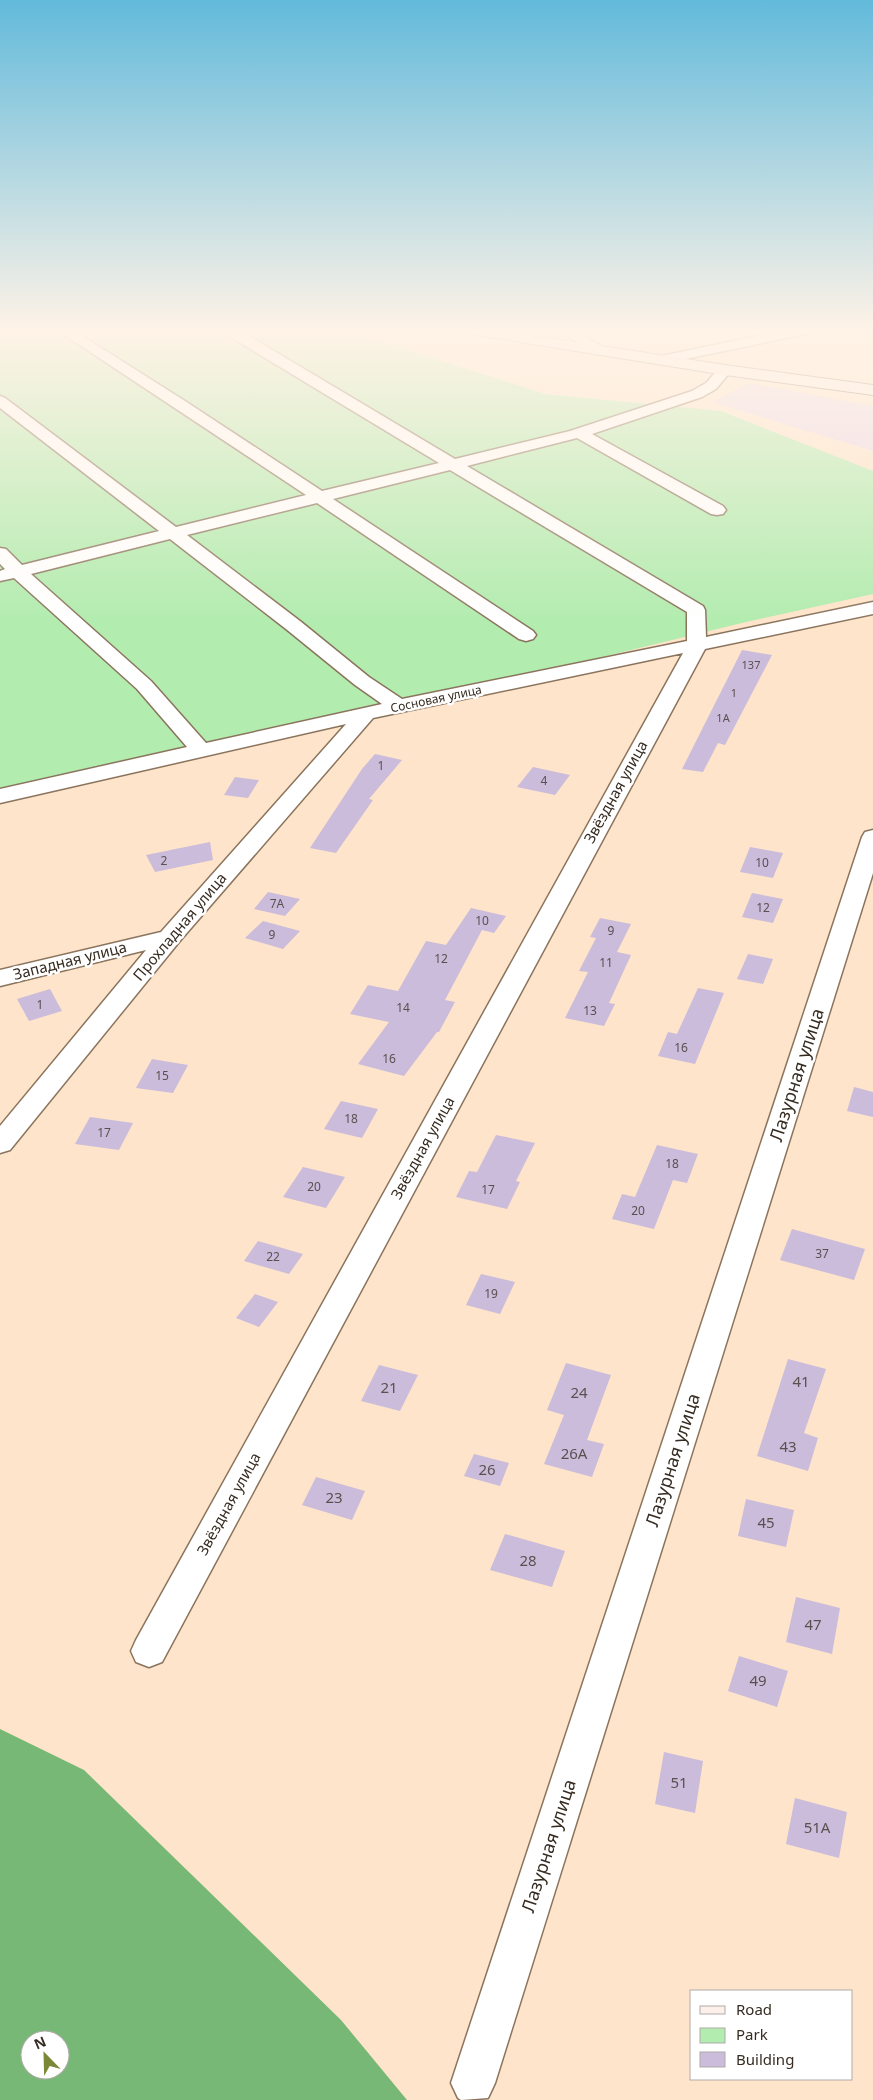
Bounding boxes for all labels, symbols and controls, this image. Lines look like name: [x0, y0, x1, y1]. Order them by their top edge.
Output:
house number: 137: [742, 657, 760, 672]
street label: Сосновая улица: [389, 681, 483, 716]
house number: 1: [731, 685, 737, 700]
house number: 1А: [716, 710, 731, 725]
street label: Звёздная улица: [579, 737, 652, 846]
house number: 1: [378, 757, 384, 774]
house number: 4: [541, 772, 548, 789]
house number: 2: [161, 852, 168, 869]
house number: 10: [755, 854, 769, 871]
street label: Прохладная улица: [128, 868, 230, 985]
house number: 7А: [270, 895, 285, 912]
house number: 12: [756, 899, 770, 916]
house number: 10: [475, 912, 489, 929]
house number: 9: [608, 922, 615, 939]
house number: 9: [269, 926, 276, 943]
street label: Западная улица: [11, 936, 129, 984]
house number: 12: [434, 950, 448, 967]
house number: 11: [599, 954, 613, 971]
house number: 1: [37, 996, 43, 1013]
house number: 14: [396, 999, 410, 1016]
house number: 13: [583, 1002, 597, 1019]
street label: Лазурная улица: [763, 1005, 829, 1144]
house number: 16: [674, 1039, 688, 1056]
house number: 16: [382, 1050, 396, 1067]
house number: 15: [155, 1067, 169, 1084]
street label: Звёздная улица: [386, 1093, 459, 1202]
house number: 18: [344, 1110, 358, 1127]
house number: 17: [97, 1124, 111, 1141]
house number: 18: [665, 1155, 679, 1172]
house number: 20: [307, 1178, 321, 1195]
house number: 17: [481, 1181, 495, 1198]
house number: 20: [631, 1202, 645, 1219]
house number: 37: [815, 1245, 829, 1262]
house number: 22: [266, 1248, 280, 1265]
house number: 19: [484, 1285, 498, 1302]
house number: 41: [792, 1371, 810, 1391]
house number: 21: [380, 1377, 398, 1397]
house number: 24: [570, 1382, 588, 1402]
street label: Лазурная улица: [639, 1390, 705, 1529]
house number: 43: [779, 1436, 797, 1456]
house number: 26А: [561, 1443, 588, 1463]
street label: Звёздная улица: [192, 1449, 265, 1558]
house number: 26: [478, 1459, 496, 1479]
house number: 23: [325, 1487, 343, 1507]
house number: 45: [757, 1512, 775, 1532]
house number: 28: [519, 1550, 537, 1570]
house number: 47: [804, 1614, 822, 1634]
house number: 49: [749, 1670, 767, 1690]
house number: 51: [670, 1772, 688, 1792]
street label: Лазурная улица: [515, 1776, 581, 1915]
house number: 51А: [804, 1817, 831, 1837]
legend: [690, 1990, 853, 2080]
text: Road: [736, 1999, 772, 2019]
text: Park: [736, 2024, 768, 2044]
north arrow: [20, 2030, 70, 2080]
text: N: [31, 2032, 49, 2054]
text: Building: [736, 2049, 794, 2069]

